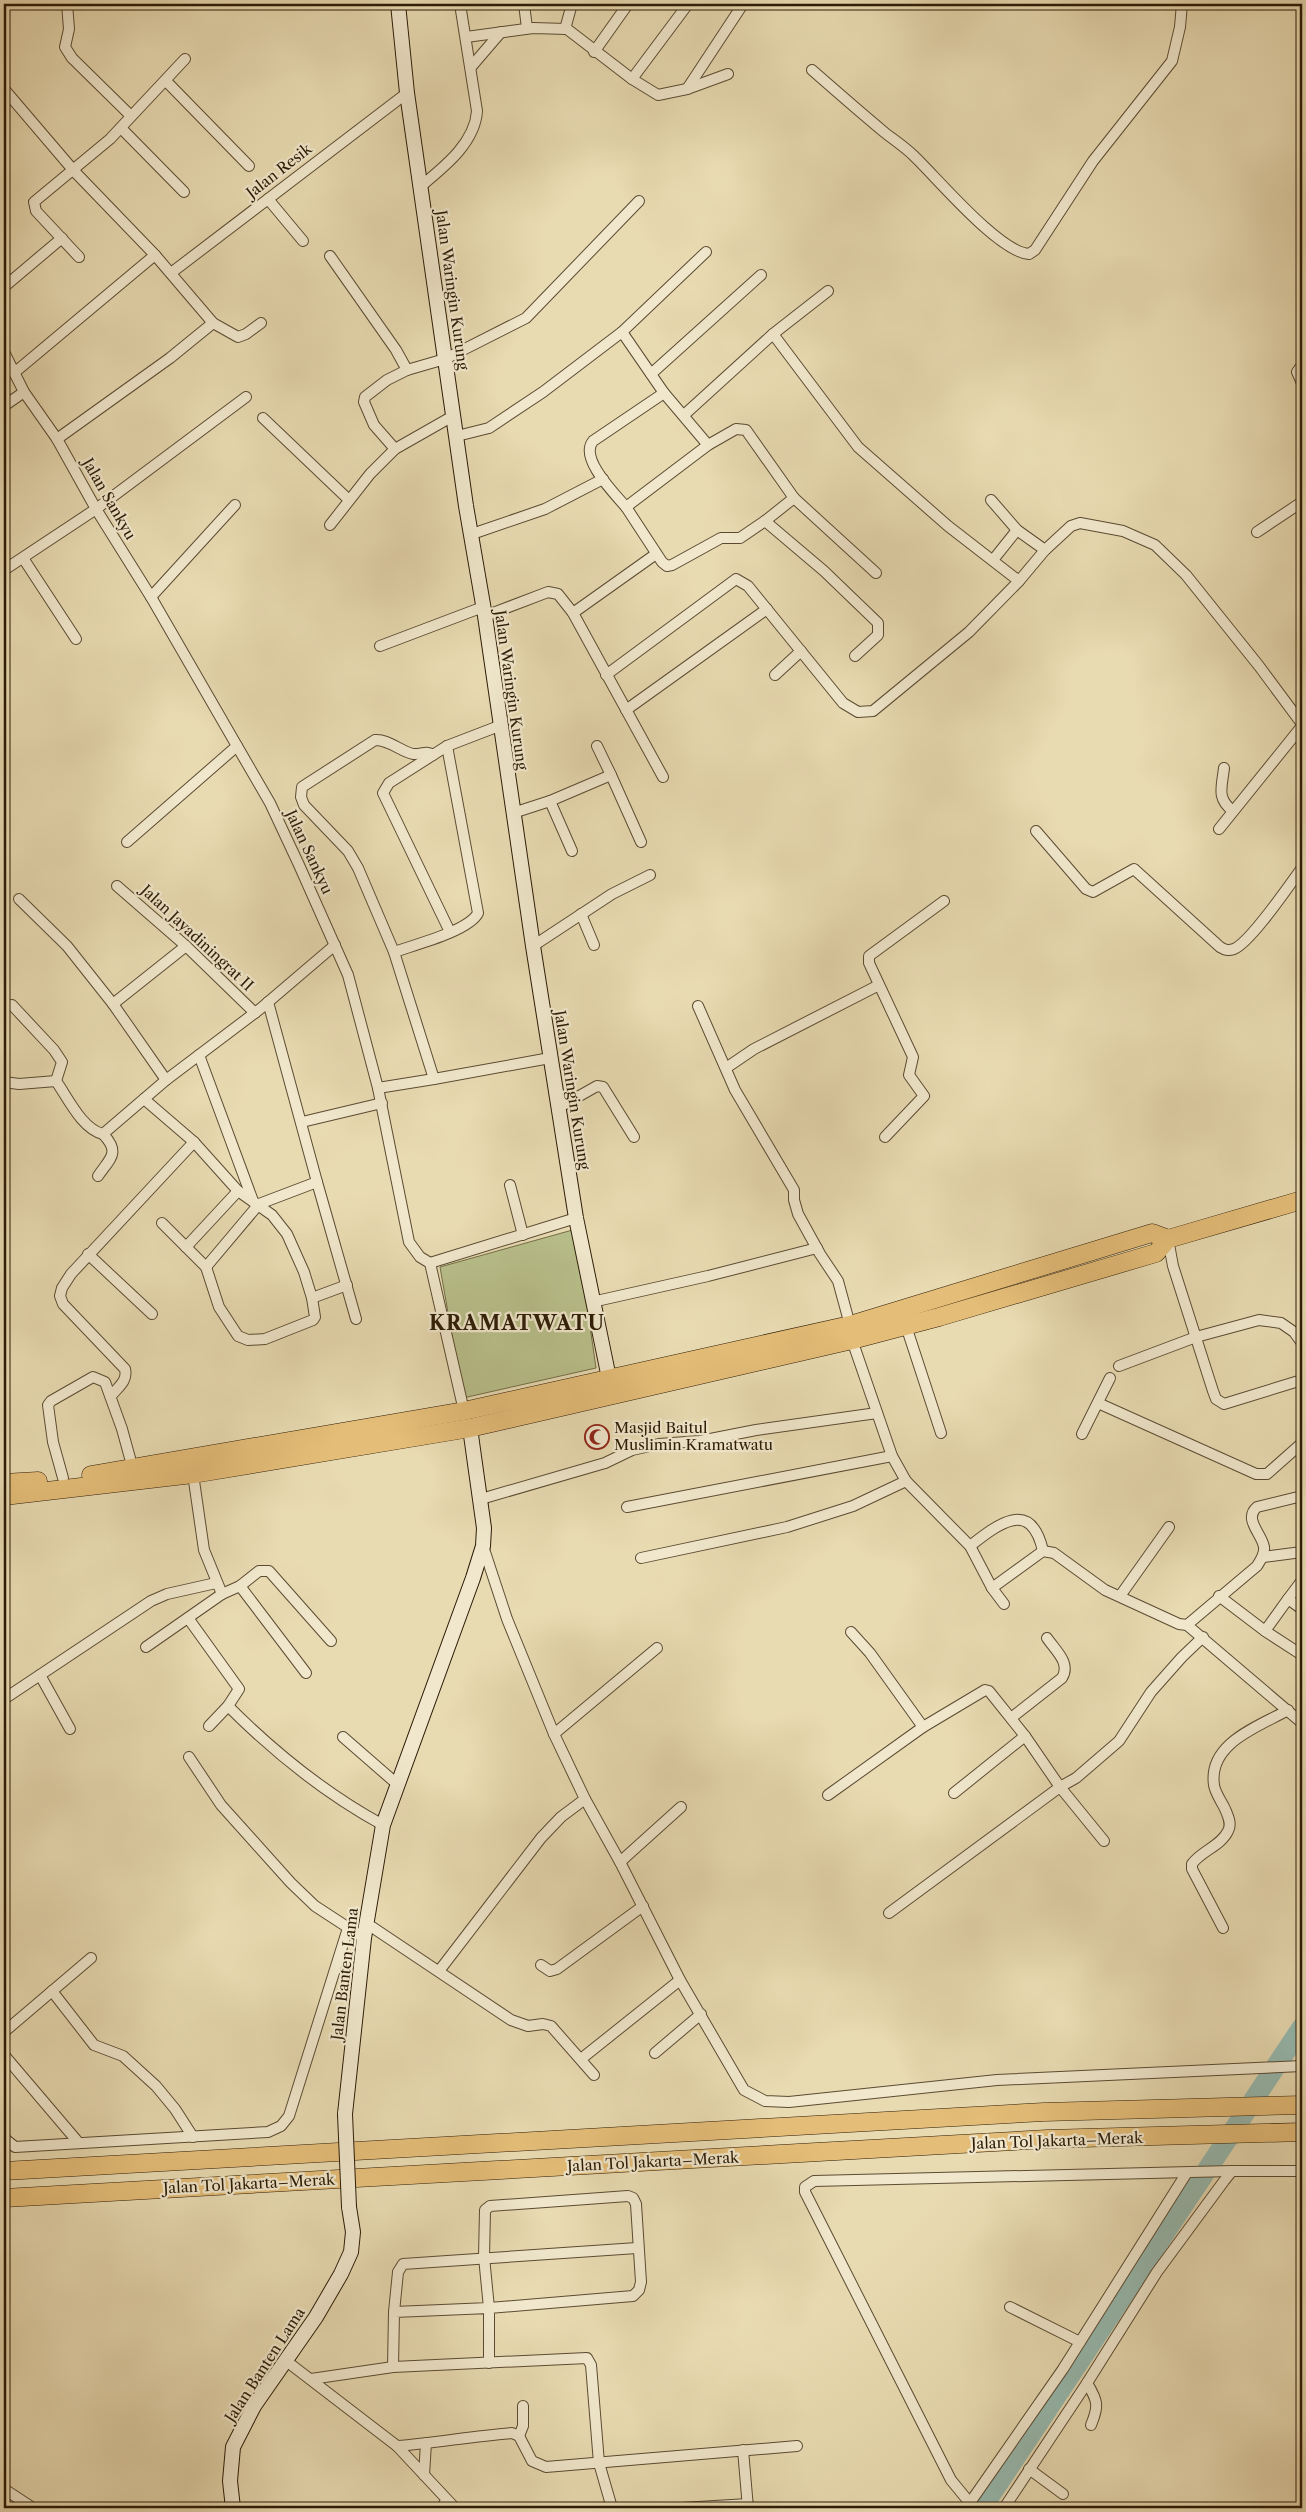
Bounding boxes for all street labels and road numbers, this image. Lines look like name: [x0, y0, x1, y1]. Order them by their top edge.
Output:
street label: Jalan Resik: [241, 138, 316, 203]
street label: Jalan Waringin Kurung: [432, 207, 473, 371]
street label: Jalan Sankyu: [77, 453, 140, 543]
street label: Jalan Waringin Kurung: [491, 607, 532, 771]
street label: Jalan Sankyu: [281, 805, 337, 897]
street label: Jalan Jayadiningrat II: [136, 879, 258, 995]
street label: Jalan Waringin Kurung: [550, 1007, 594, 1171]
street label: Jalan Banten Lama: [327, 1907, 362, 2043]
street label: Jalan Tol Jakarta–Merak: [969, 2128, 1144, 2153]
street label: Jalan Tol Jakarta–Merak: [565, 2147, 741, 2176]
street label: Jalan Tol Jakarta–Merak: [161, 2169, 337, 2198]
street label: Jalan Banten Lama: [219, 2304, 309, 2427]

